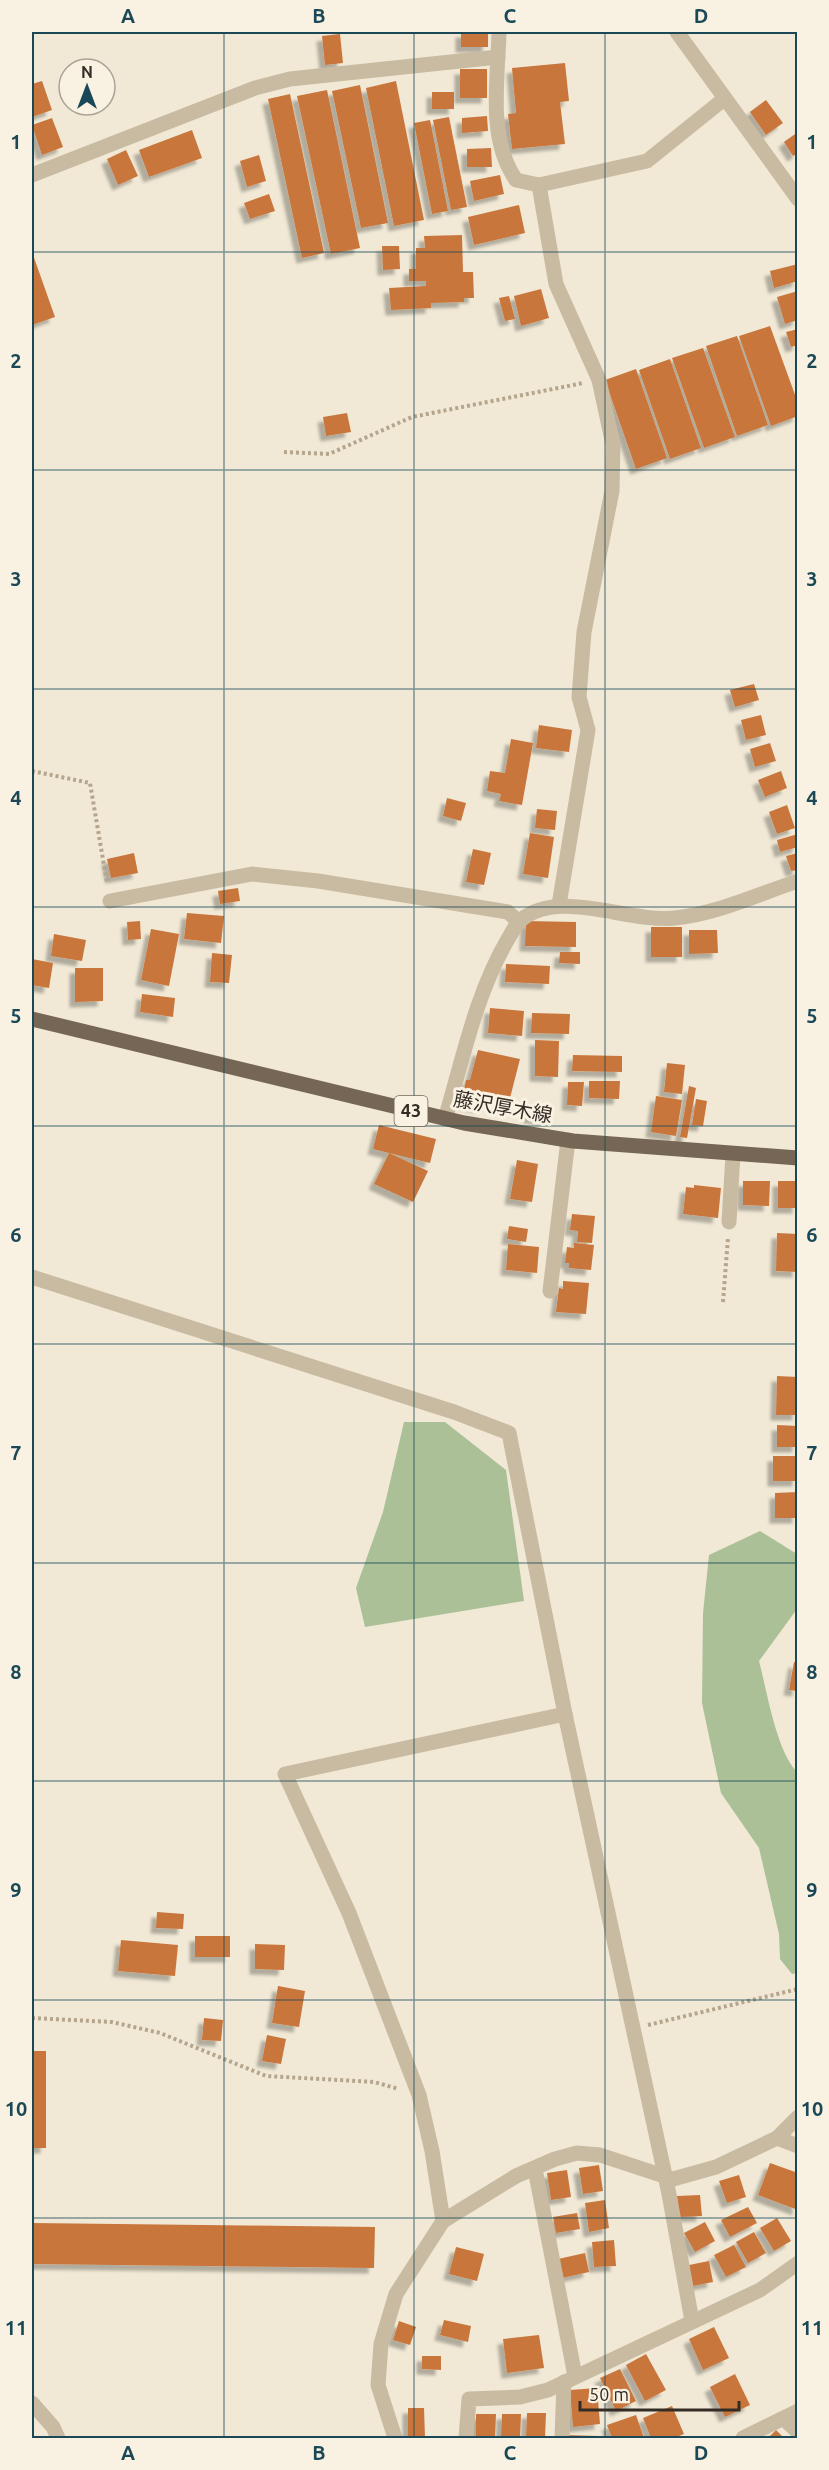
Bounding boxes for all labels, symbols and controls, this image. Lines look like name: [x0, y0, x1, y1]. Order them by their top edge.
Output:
text: A: [121, 4, 135, 27]
text: B: [312, 4, 326, 27]
text: C: [504, 4, 517, 27]
text: D: [694, 4, 708, 27]
north arrow: [57, 57, 117, 117]
text: N: [81, 63, 93, 81]
text: 1: [10, 130, 22, 153]
text: 1: [806, 130, 818, 153]
text: 2: [10, 349, 22, 372]
text: 2: [806, 349, 818, 372]
text: 3: [10, 567, 22, 590]
text: 3: [806, 567, 818, 590]
text: 4: [10, 786, 22, 809]
text: 4: [806, 786, 818, 809]
text: 5: [10, 1004, 22, 1027]
text: 5: [806, 1004, 818, 1027]
street label: 藤沢厚木線: [452, 1086, 554, 1127]
road number: 43: [394, 1096, 428, 1126]
text: 6: [10, 1223, 22, 1246]
text: 6: [806, 1223, 818, 1246]
text: 7: [10, 1441, 22, 1464]
text: 7: [806, 1441, 818, 1464]
text: 8: [10, 1660, 22, 1683]
text: 8: [806, 1660, 818, 1683]
text: 9: [10, 1878, 22, 1901]
text: 9: [806, 1878, 818, 1901]
text: 10: [5, 2097, 27, 2120]
text: 10: [801, 2097, 823, 2120]
text: 11: [5, 2316, 27, 2339]
text: 11: [801, 2316, 823, 2339]
scale bar: [580, 2374, 739, 2412]
text: 50 m: [589, 2384, 629, 2404]
text: A: [121, 2441, 135, 2464]
text: B: [312, 2441, 326, 2464]
text: C: [504, 2441, 517, 2464]
text: D: [694, 2441, 708, 2464]

